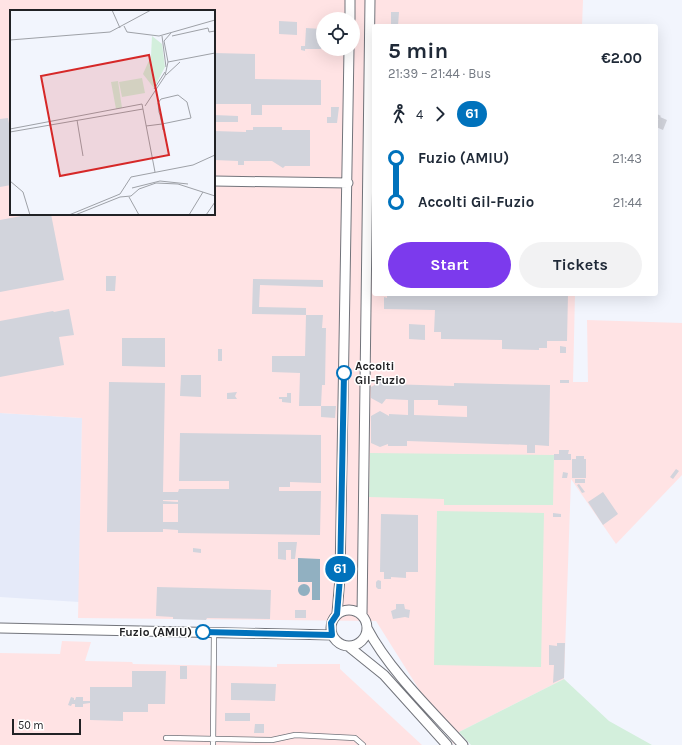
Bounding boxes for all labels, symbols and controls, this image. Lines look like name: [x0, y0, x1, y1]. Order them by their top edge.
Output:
inset map: [10, 10, 215, 215]
map controls: [316, 12, 360, 56]
button: locate: [316, 12, 360, 56]
text: 5 min: [388, 38, 448, 64]
text: €2.00: [601, 49, 642, 67]
text: 21:39 – 21:44 · Bus: [388, 66, 491, 81]
icon: walk: [388, 103, 410, 125]
icon: forward: [429, 103, 451, 125]
text: 61: [465, 105, 479, 122]
text: 4: [416, 107, 423, 122]
text: Fuzio (AMIU): [418, 149, 509, 167]
text: 21:43: [612, 151, 642, 166]
text: Accolti Gil-Fuzio: [418, 193, 534, 211]
text: 21:44: [613, 195, 642, 210]
button: Start: [388, 242, 511, 288]
button: Tickets: [519, 242, 642, 288]
place label: Accolti Gil-Fuzio: [355, 359, 406, 387]
marker: Accolti Gil-Fuzio: [336, 365, 352, 381]
line badge: 61: [322, 556, 358, 582]
text: 61: [333, 560, 347, 577]
marker: Fuzio (AMIU): [195, 624, 211, 640]
place label: Fuzio (AMIU): [119, 625, 192, 639]
scale bar: [12, 717, 81, 736]
text: 50 m: [18, 719, 44, 732]

